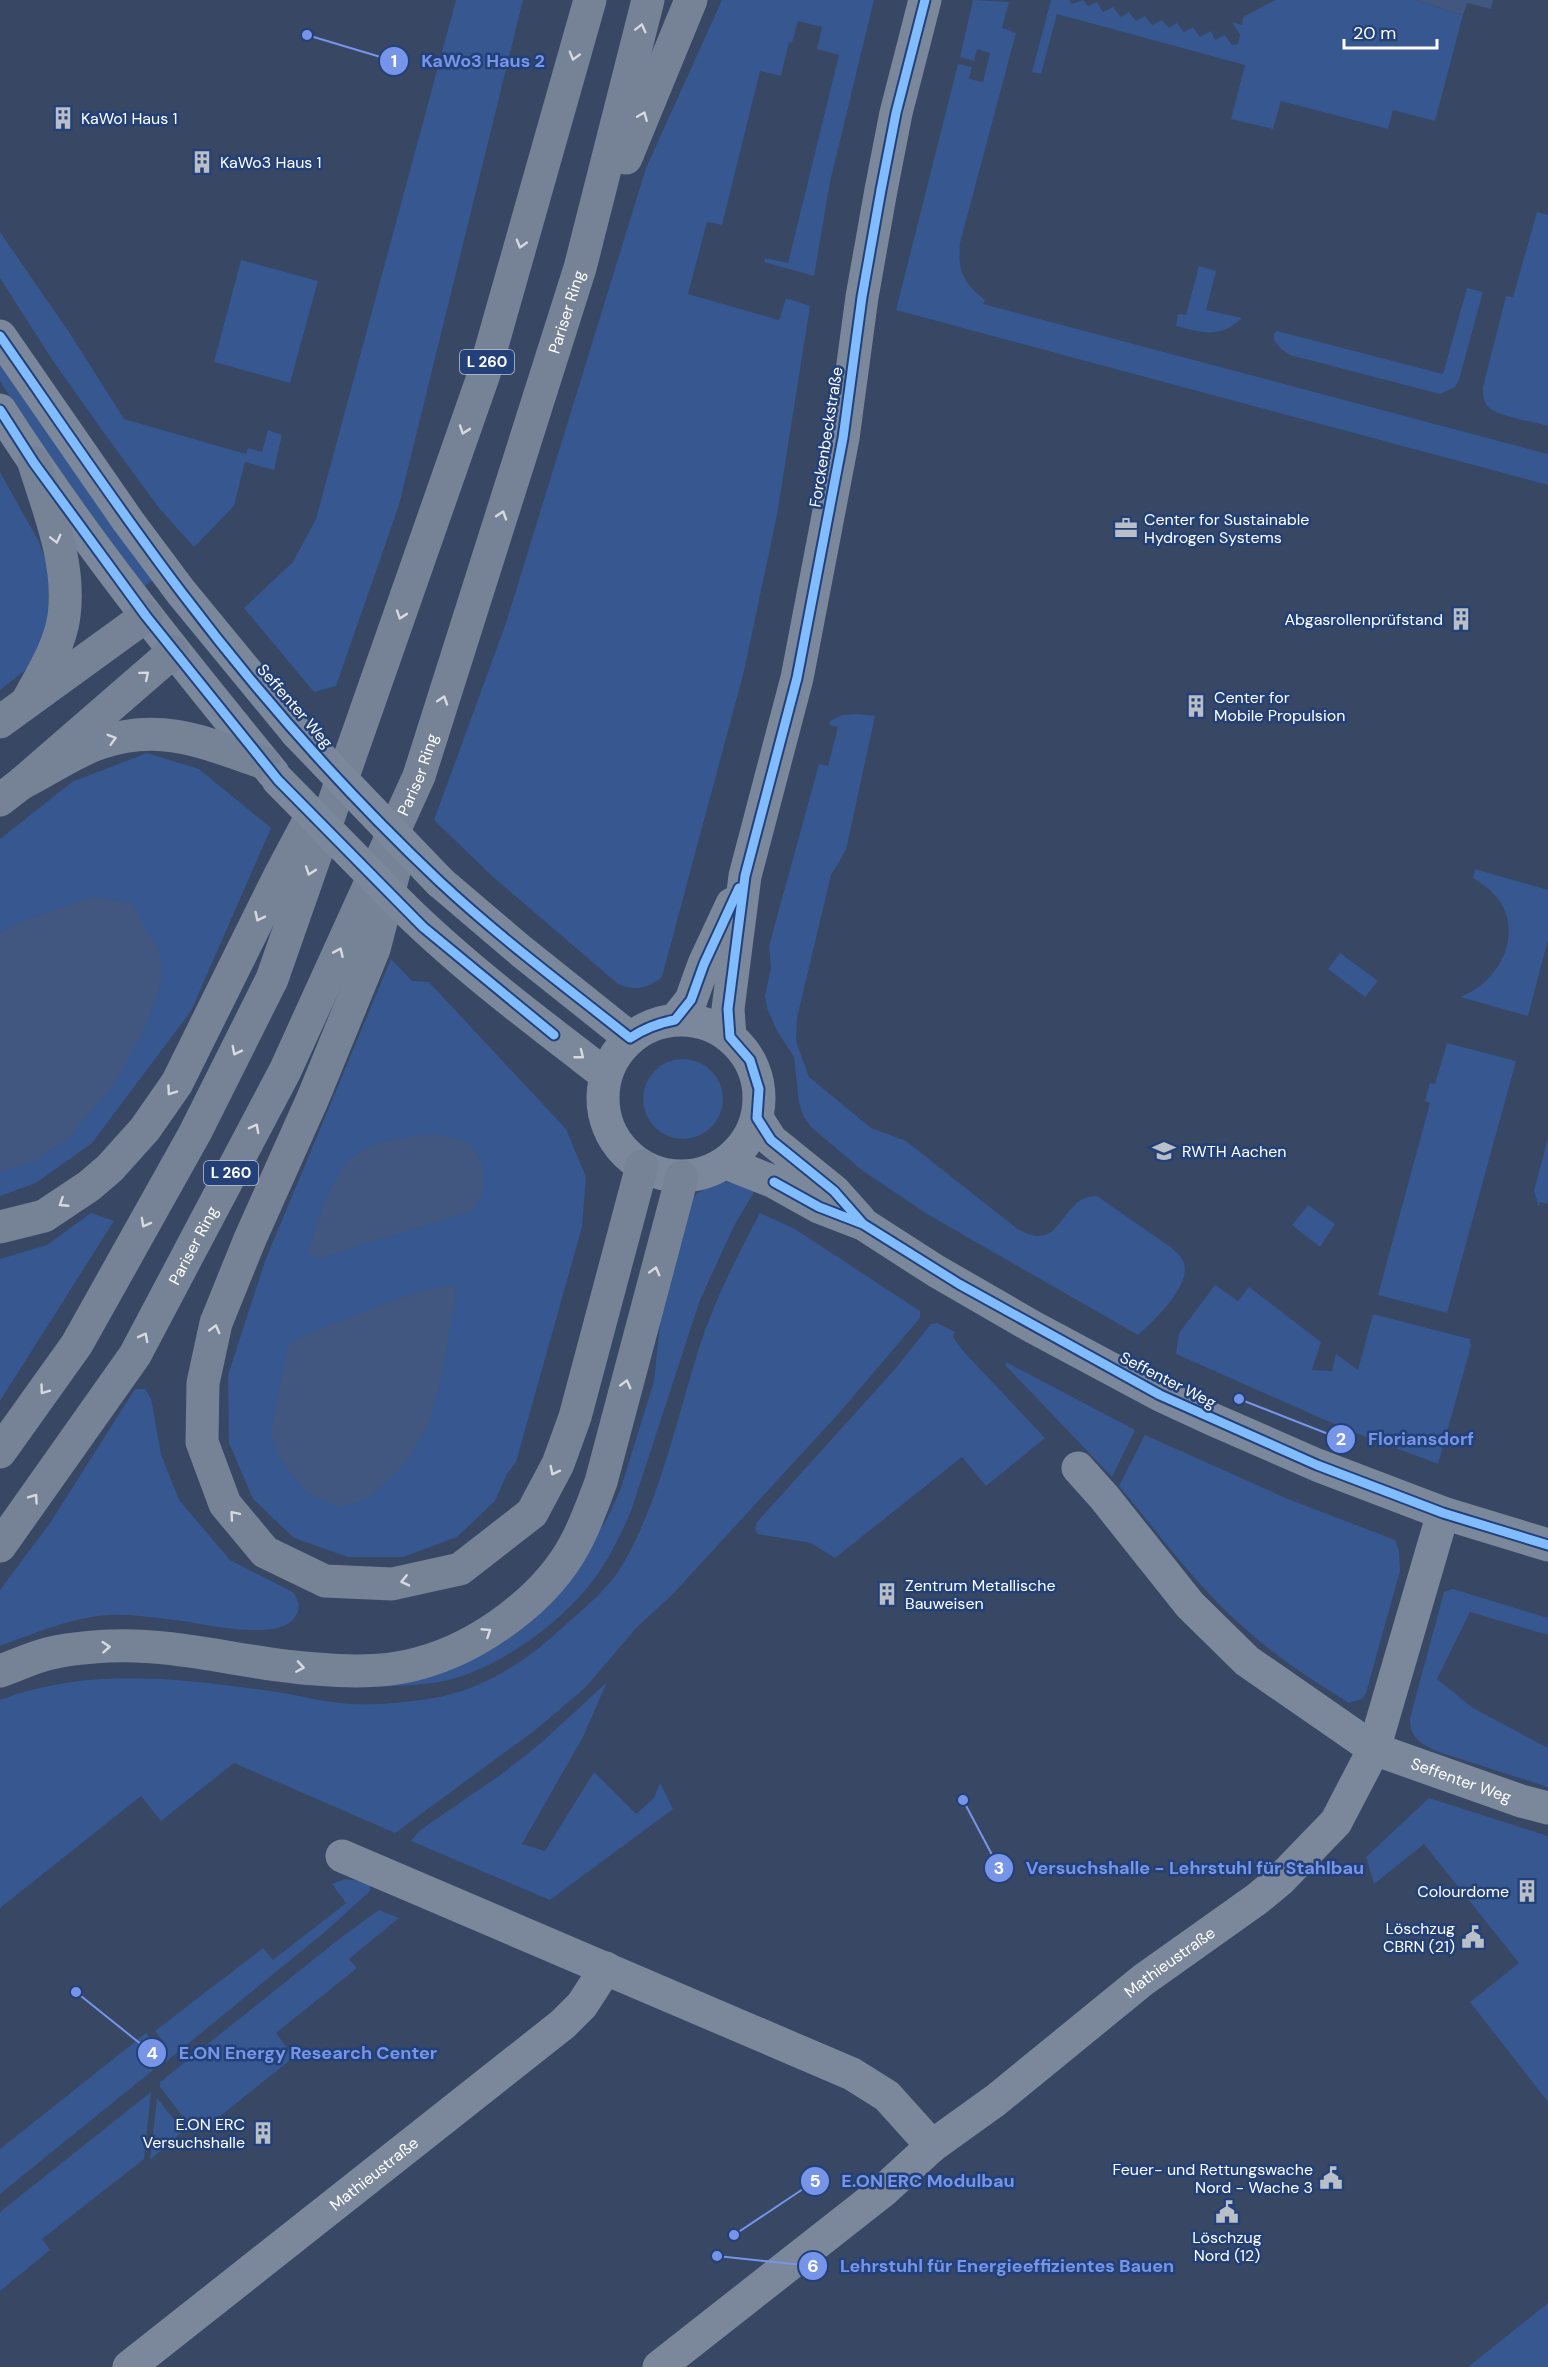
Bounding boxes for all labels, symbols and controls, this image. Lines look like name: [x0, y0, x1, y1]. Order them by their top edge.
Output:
scale bar: [1344, 12, 1437, 50]
text: 20 m: [1353, 21, 1396, 45]
one-way arrow: [634, 23, 647, 33]
callout: KaWo3 Haus 2: [379, 43, 557, 79]
text: 1: [391, 49, 397, 73]
text: KaWo3 Haus 2: [421, 49, 545, 73]
one-way arrow: [569, 51, 582, 61]
building icon: KaWo1 Haus 1: [50, 105, 76, 131]
place label: KaWo1 Haus 1: [81, 108, 178, 129]
one-way arrow: [636, 112, 648, 123]
building icon: KaWo3 Haus 1: [189, 149, 215, 175]
place label: KaWo3 Haus 1: [220, 152, 322, 173]
one-way arrow: [516, 238, 528, 249]
street label: Pariser Ring: [543, 268, 589, 356]
road number: L 260: [460, 350, 514, 374]
street label: Forckenbeckstraße: [805, 365, 847, 509]
one-way arrow: [459, 424, 472, 435]
place label: Center for Sustainable Hydrogen Systems: [1144, 509, 1309, 548]
one-way arrow: [495, 510, 507, 521]
office icon: Center for Sustainable Hydrogen Systems: [1113, 515, 1139, 541]
one-way arrow: [49, 534, 62, 544]
building icon: Abgasrollenprüfstand: [1448, 606, 1474, 632]
one-way arrow: [395, 609, 408, 620]
place label: Abgasrollenprüfstand: [1284, 609, 1443, 630]
street label: Seffenter Weg: [253, 659, 337, 753]
one-way arrow: [138, 672, 149, 683]
place label: Center for Mobile Propulsion: [1214, 687, 1345, 726]
building icon: Center for Mobile Propulsion: [1183, 693, 1209, 719]
one-way arrow: [436, 695, 448, 706]
street label: Pariser Ring: [392, 731, 442, 819]
one-way arrow: [106, 734, 117, 746]
one-way arrow: [305, 865, 318, 876]
one-way arrow: [255, 911, 267, 922]
one-way arrow: [332, 947, 344, 958]
one-way arrow: [232, 1045, 243, 1055]
one-way arrow: [573, 1047, 584, 1058]
one-way arrow: [167, 1085, 178, 1096]
one-way arrow: [248, 1123, 259, 1134]
school or university icon: RWTH Aachen: [1151, 1138, 1177, 1164]
place label: RWTH Aachen: [1182, 1141, 1286, 1162]
road number: L 260: [204, 1161, 258, 1185]
one-way arrow: [59, 1196, 70, 1207]
street label: Pariser Ring: [164, 1202, 222, 1288]
one-way arrow: [140, 1217, 152, 1227]
one-way arrow: [648, 1266, 661, 1276]
one-way arrow: [208, 1324, 221, 1334]
one-way arrow: [137, 1333, 148, 1344]
street label: Seffenter Weg: [1116, 1347, 1220, 1413]
one-way arrow: [619, 1379, 631, 1390]
one-way arrow: [40, 1384, 51, 1395]
callout: Floriansdorf: [1326, 1421, 1486, 1457]
text: 2: [1336, 1427, 1346, 1451]
text: Floriansdorf: [1368, 1427, 1474, 1451]
one-way arrow: [550, 1465, 561, 1475]
one-way arrow: [27, 1493, 38, 1504]
one-way arrow: [231, 1511, 242, 1522]
one-way arrow: [400, 1574, 410, 1587]
place label: Zentrum Metallische Bauweisen: [905, 1575, 1056, 1614]
building icon: Zentrum Metallische Bauweisen: [874, 1581, 900, 1607]
one-way arrow: [480, 1629, 491, 1640]
one-way arrow: [101, 1641, 111, 1654]
one-way arrow: [294, 1660, 304, 1673]
street label: Seffenter Weg: [1408, 1752, 1514, 1807]
callout: Versuchshalle - Lehrstuhl für Stahlbau: [984, 1850, 1376, 1886]
text: 3: [994, 1856, 1004, 1880]
text: Versuchshalle - Lehrstuhl für Stahlbau: [1026, 1856, 1364, 1880]
building icon: Colourdome: [1514, 1878, 1540, 1904]
place label: Colourdome: [1417, 1881, 1509, 1902]
place label: Löschzug CBRN (21): [1383, 1918, 1455, 1957]
street label: Mathieustraße: [1119, 1922, 1219, 2002]
public building icon: Löschzug CBRN (21): [1460, 1924, 1486, 1950]
callout: E.ON Energy Research Center: [137, 2035, 450, 2071]
text: 4: [146, 2041, 158, 2065]
text: E.ON Energy Research Center: [179, 2041, 437, 2065]
place label: E.ON ERC Versuchshalle: [143, 2114, 245, 2153]
building icon: E.ON ERC Versuchshalle: [250, 2120, 276, 2146]
street label: Mathieustraße: [325, 2132, 423, 2215]
place label: Feuer- und Rettungswache Nord - Wache 3: [1113, 2159, 1313, 2198]
callout: E.ON ERC Modulbau: [800, 2163, 1027, 2199]
public building icon: Feuer- und Rettungswache Nord - Wache 3: [1318, 2165, 1344, 2191]
text: 5: [809, 2169, 821, 2193]
text: E.ON ERC Modulbau: [841, 2169, 1015, 2193]
public building icon: Löschzug Nord (12): [1214, 2199, 1240, 2225]
place label: Löschzug Nord (12): [1192, 2227, 1262, 2266]
callout: Lehrstuhl für Energieeffizientes Bauen: [798, 2248, 1186, 2284]
text: 6: [807, 2254, 819, 2278]
text: Lehrstuhl für Energieeffizientes Bauen: [840, 2254, 1174, 2278]

